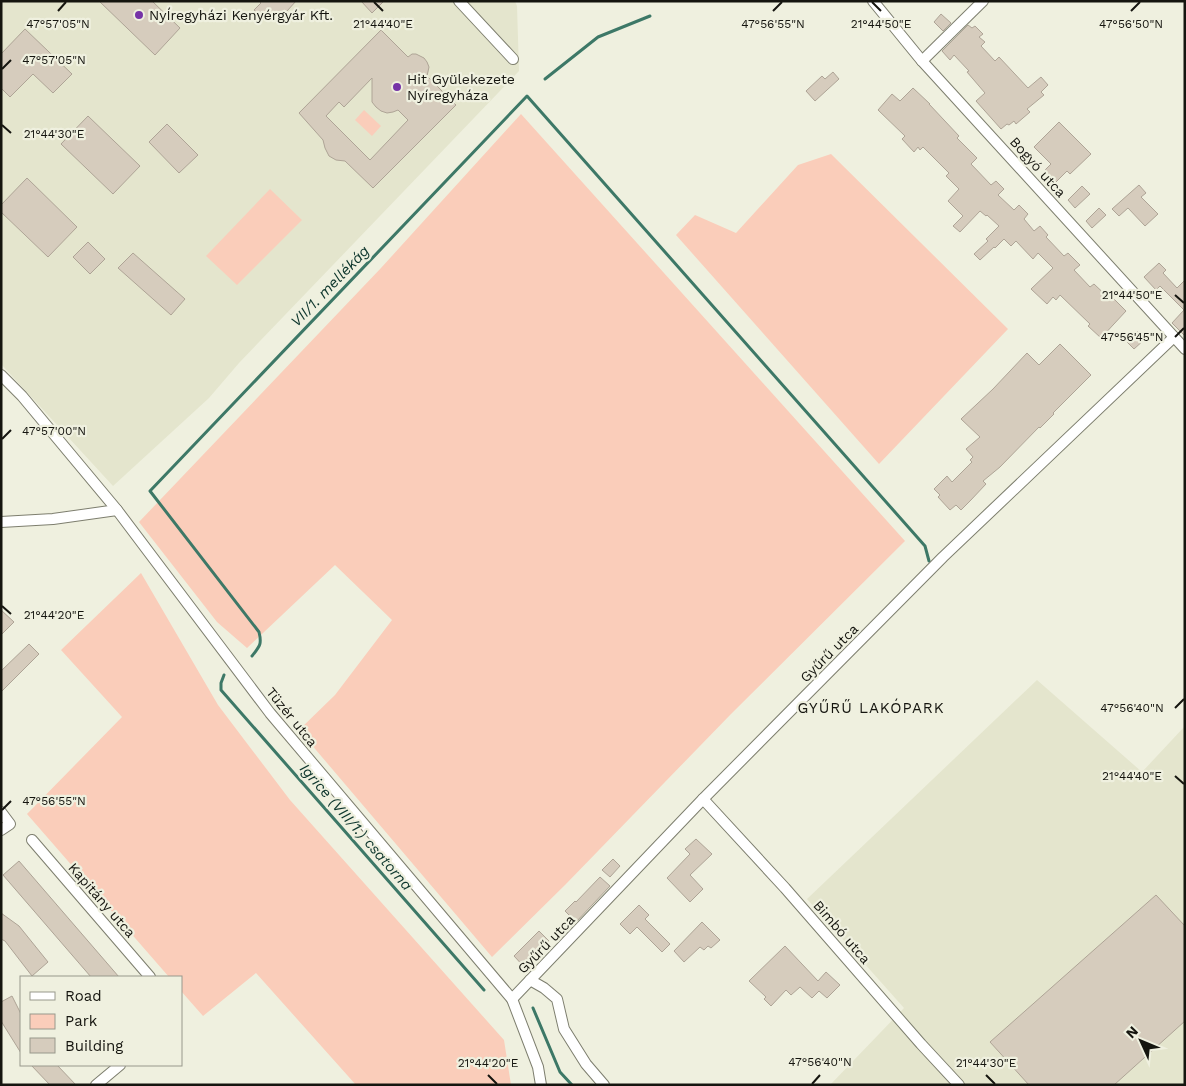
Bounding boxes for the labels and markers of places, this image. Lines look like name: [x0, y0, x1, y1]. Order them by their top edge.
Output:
place label: NyÍregyházi Kenyérgyár Kft.: [149, 7, 333, 23]
marker: NyÍregyházi Kenyérgyár Kft.: [133, 9, 145, 21]
place label: Hit Gyülekezete Nyíregyháza: [407, 71, 515, 103]
marker: Hit Gyülekezete Nyíregyháza: [391, 81, 403, 93]

